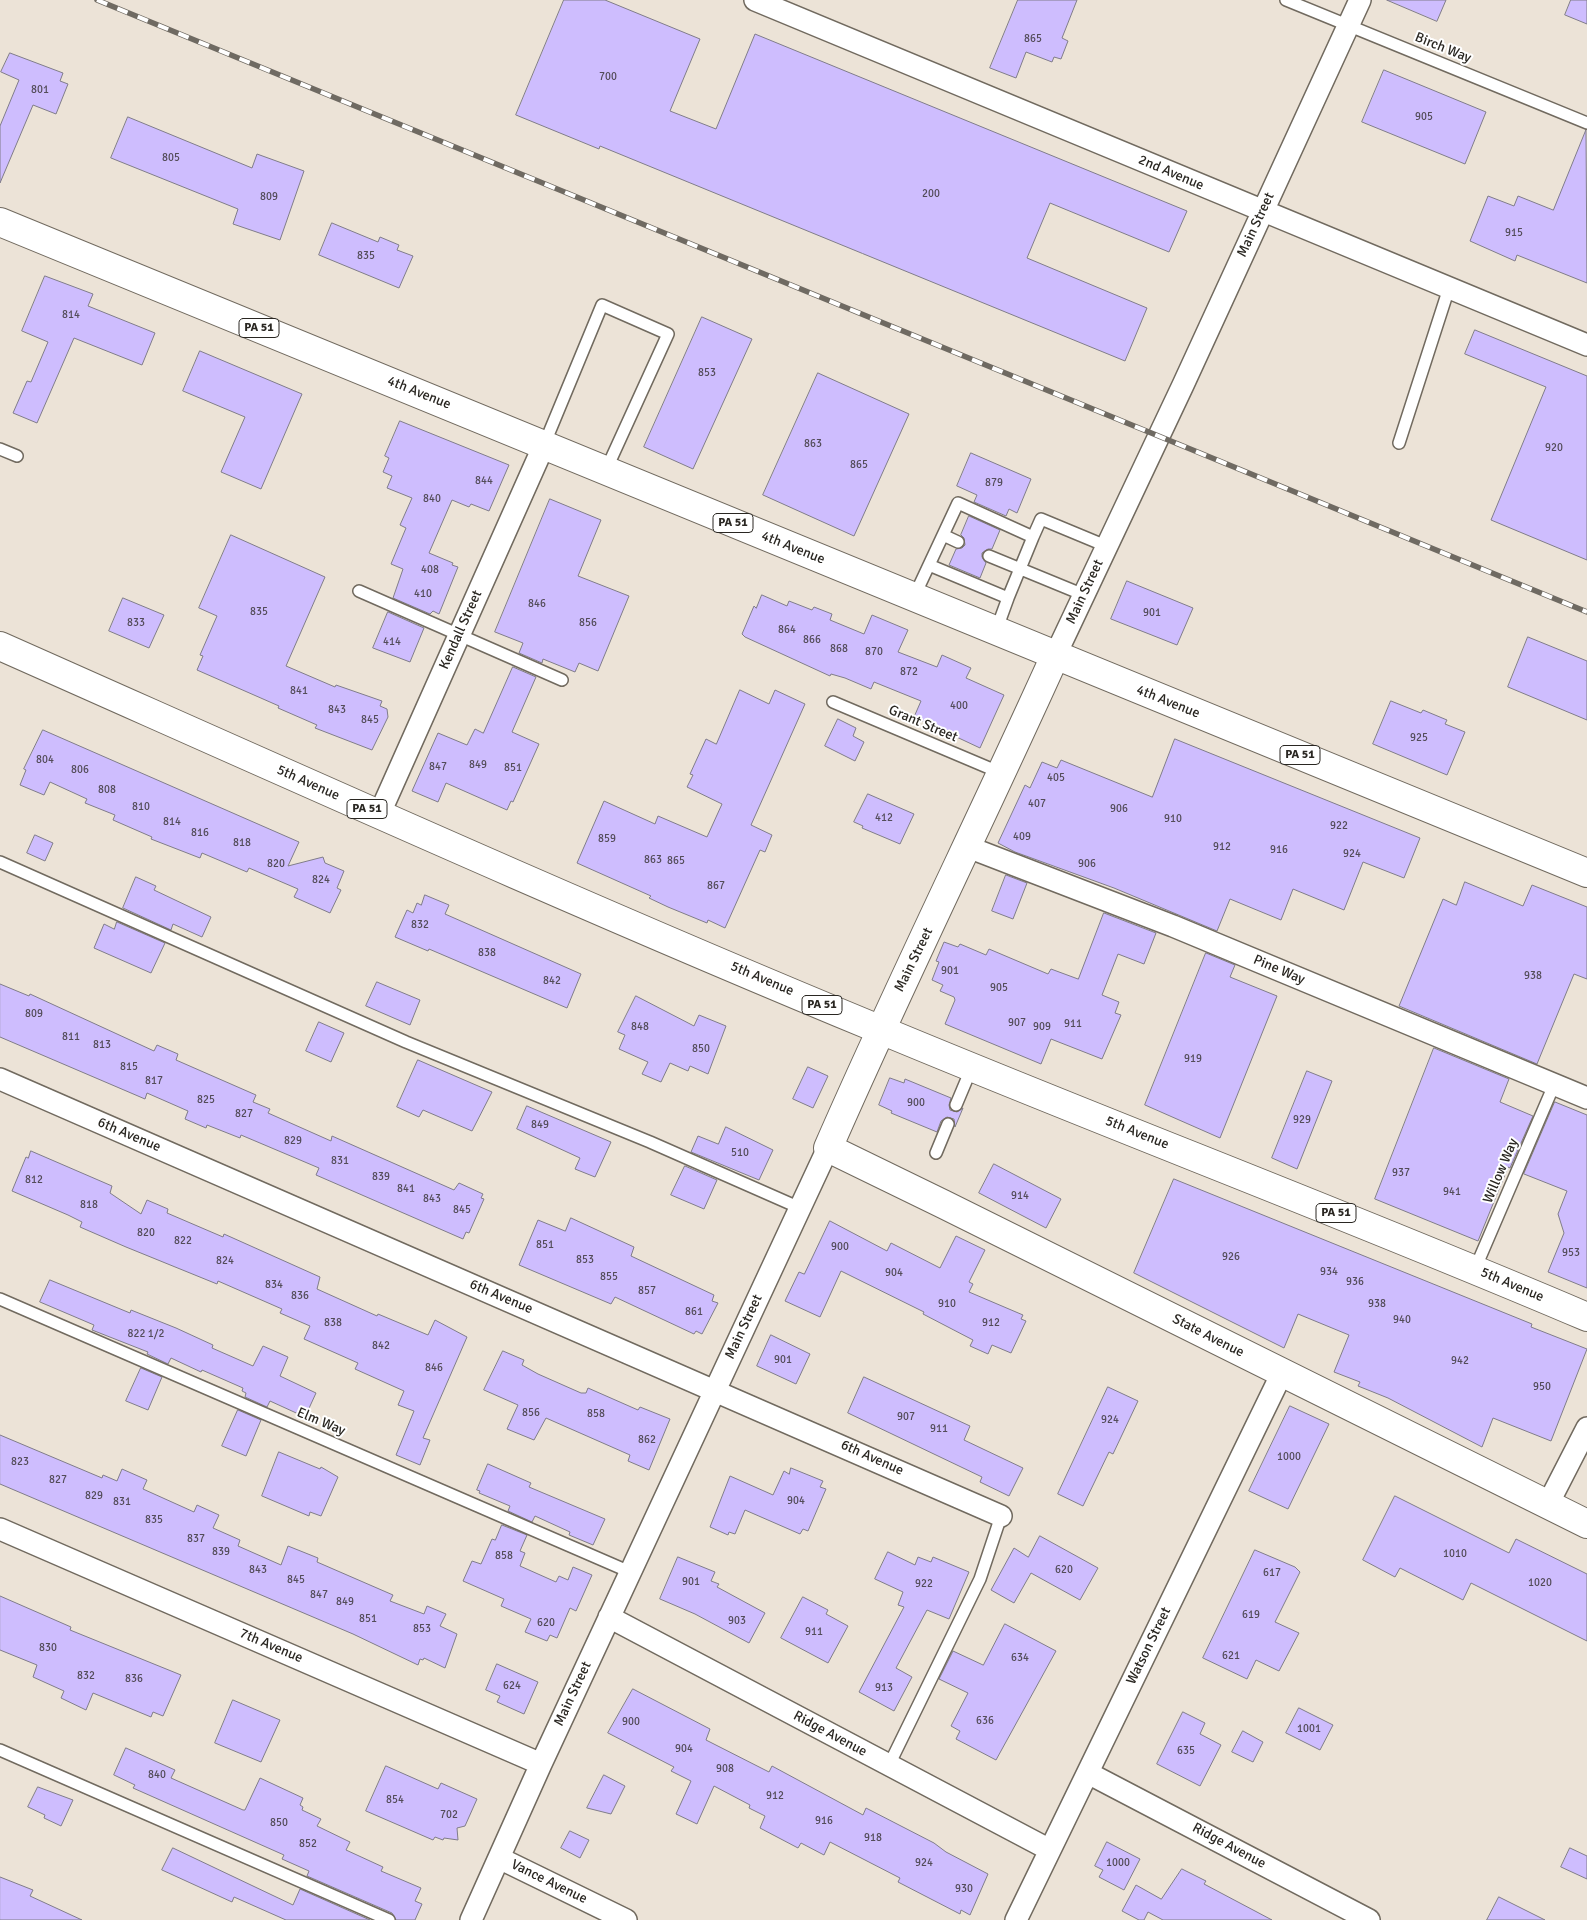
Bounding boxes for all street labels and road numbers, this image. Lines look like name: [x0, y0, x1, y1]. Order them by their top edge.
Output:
street label: Birch Way: [1412, 29, 1474, 67]
street label: 2nd Avenue: [1136, 152, 1206, 194]
street label: Main Street: [1234, 190, 1278, 260]
road number: PA 51: [239, 318, 279, 338]
street label: 4th Avenue: [385, 373, 453, 413]
road number: PA 51: [713, 514, 753, 532]
street label: 4th Avenue: [759, 528, 827, 568]
street label: Main Street: [1063, 557, 1107, 627]
street label: Kendall Street: [436, 588, 486, 672]
street label: 4th Avenue: [1134, 682, 1202, 722]
street label: Grant Street: [886, 702, 960, 746]
road number: PA 51: [1280, 746, 1320, 764]
street label: 5th Avenue: [274, 762, 342, 804]
road number: PA 51: [347, 800, 387, 819]
street label: Main Street: [891, 925, 937, 995]
street label: Pine Way: [1251, 952, 1307, 988]
street label: 5th Avenue: [728, 958, 796, 1000]
road number: PA 51: [802, 996, 842, 1014]
street label: 5th Avenue: [1103, 1113, 1171, 1153]
street label: 6th Avenue: [95, 1114, 163, 1156]
street label: Willow Way: [1480, 1136, 1522, 1206]
road number: PA 51: [1316, 1204, 1356, 1222]
street label: 5th Avenue: [1478, 1264, 1546, 1306]
street label: 6th Avenue: [467, 1276, 535, 1318]
street label: Main Street: [722, 1292, 766, 1362]
street label: State Avenue: [1169, 1311, 1247, 1361]
street label: Elm Way: [294, 1404, 348, 1440]
street label: 6th Avenue: [838, 1437, 906, 1479]
street label: Watson Street: [1123, 1605, 1175, 1687]
street label: 7th Avenue: [237, 1625, 305, 1667]
street label: Main Street: [551, 1659, 595, 1729]
street label: Ridge Avenue: [790, 1708, 870, 1760]
street label: Ridge Avenue: [1189, 1820, 1269, 1872]
street label: Vance Avenue: [508, 1856, 590, 1908]

